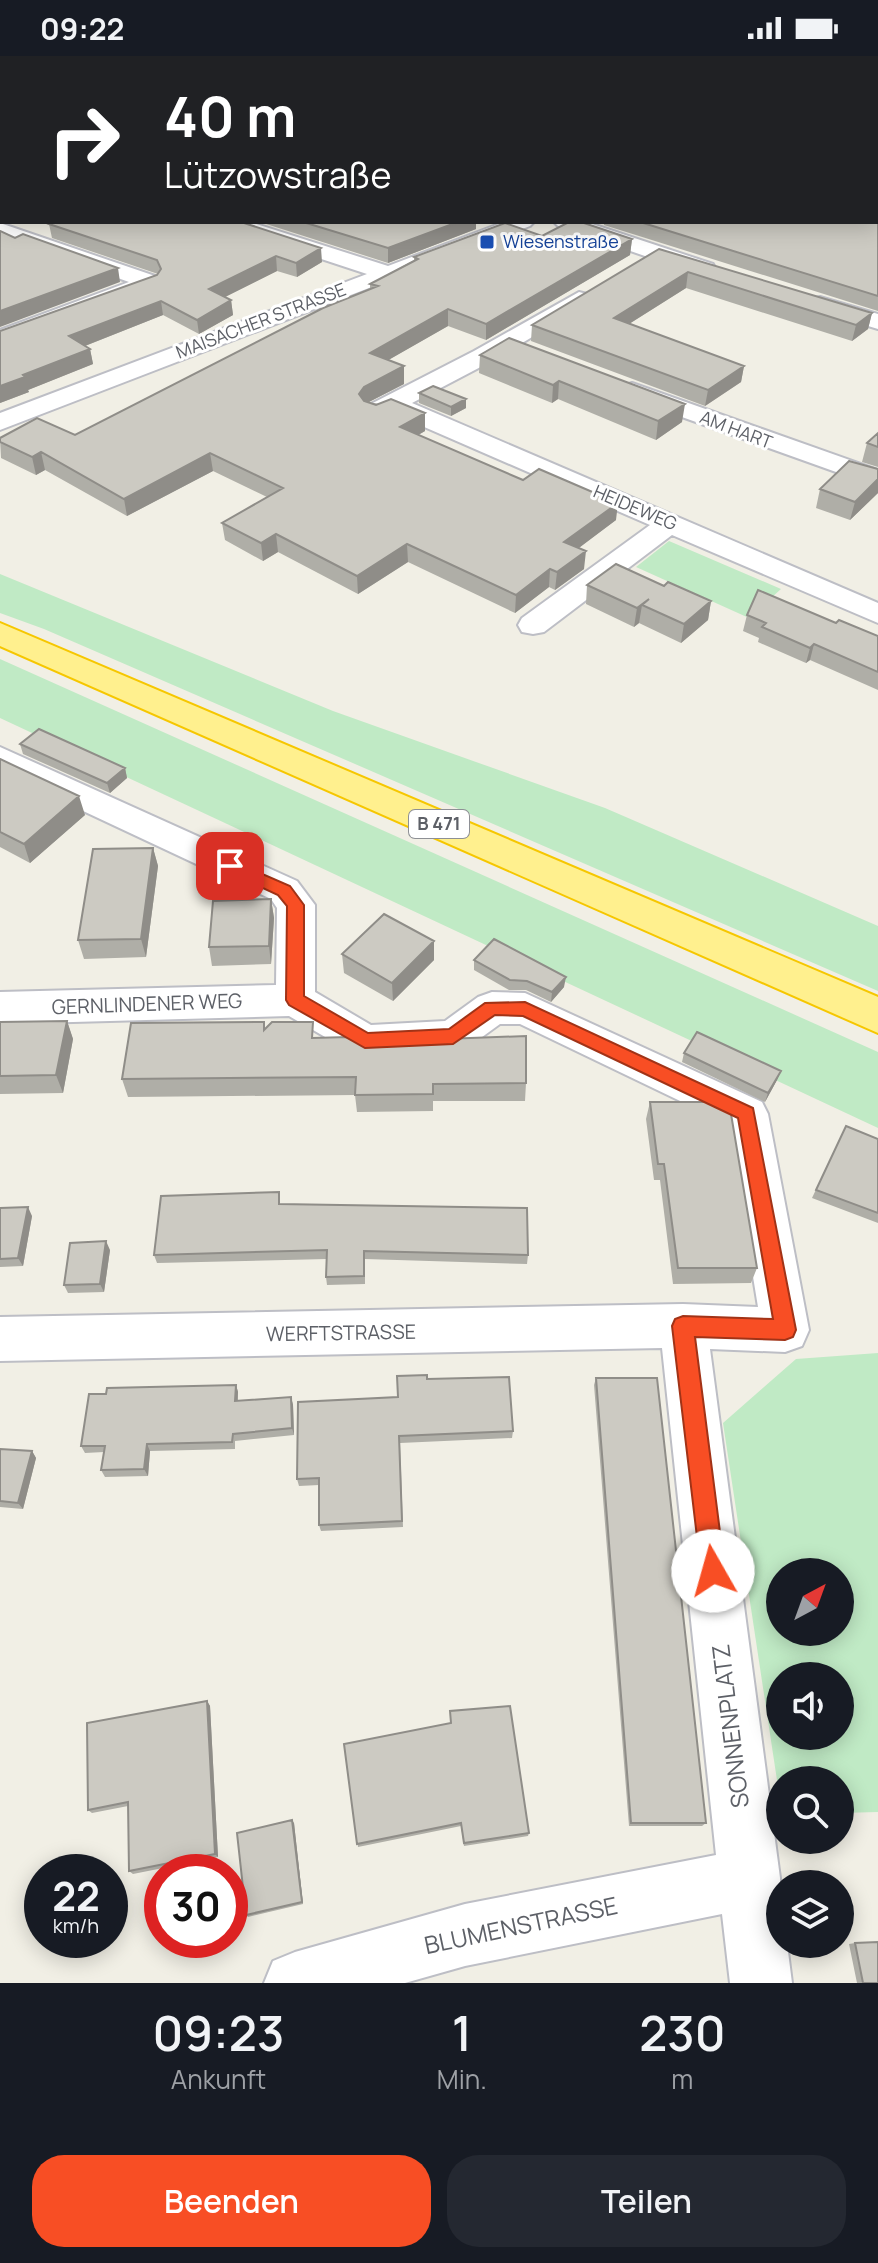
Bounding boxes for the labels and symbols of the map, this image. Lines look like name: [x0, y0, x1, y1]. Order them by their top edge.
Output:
place label: Wiesenstraße: [503, 229, 619, 253]
marker: Wiesenstraße: [478, 233, 496, 251]
street label: MAISACHER STRASSE: [172, 277, 349, 364]
street label: AM HART: [697, 404, 776, 454]
street label: HEIDEWEG: [590, 479, 681, 536]
road number: B 471: [409, 810, 469, 838]
pin: [196, 832, 264, 900]
street label: GERNLINDENER WEG: [51, 987, 243, 1020]
street label: WERFTSTRASSE: [266, 1318, 416, 1347]
position arrow: [671, 1529, 755, 1613]
north arrow: [766, 1558, 854, 1646]
street label: SONNENPLATZ: [703, 1642, 756, 1810]
speed limit sign: 30: [144, 1854, 248, 1958]
street label: BLUMENSTRASSE: [421, 1888, 620, 1961]

